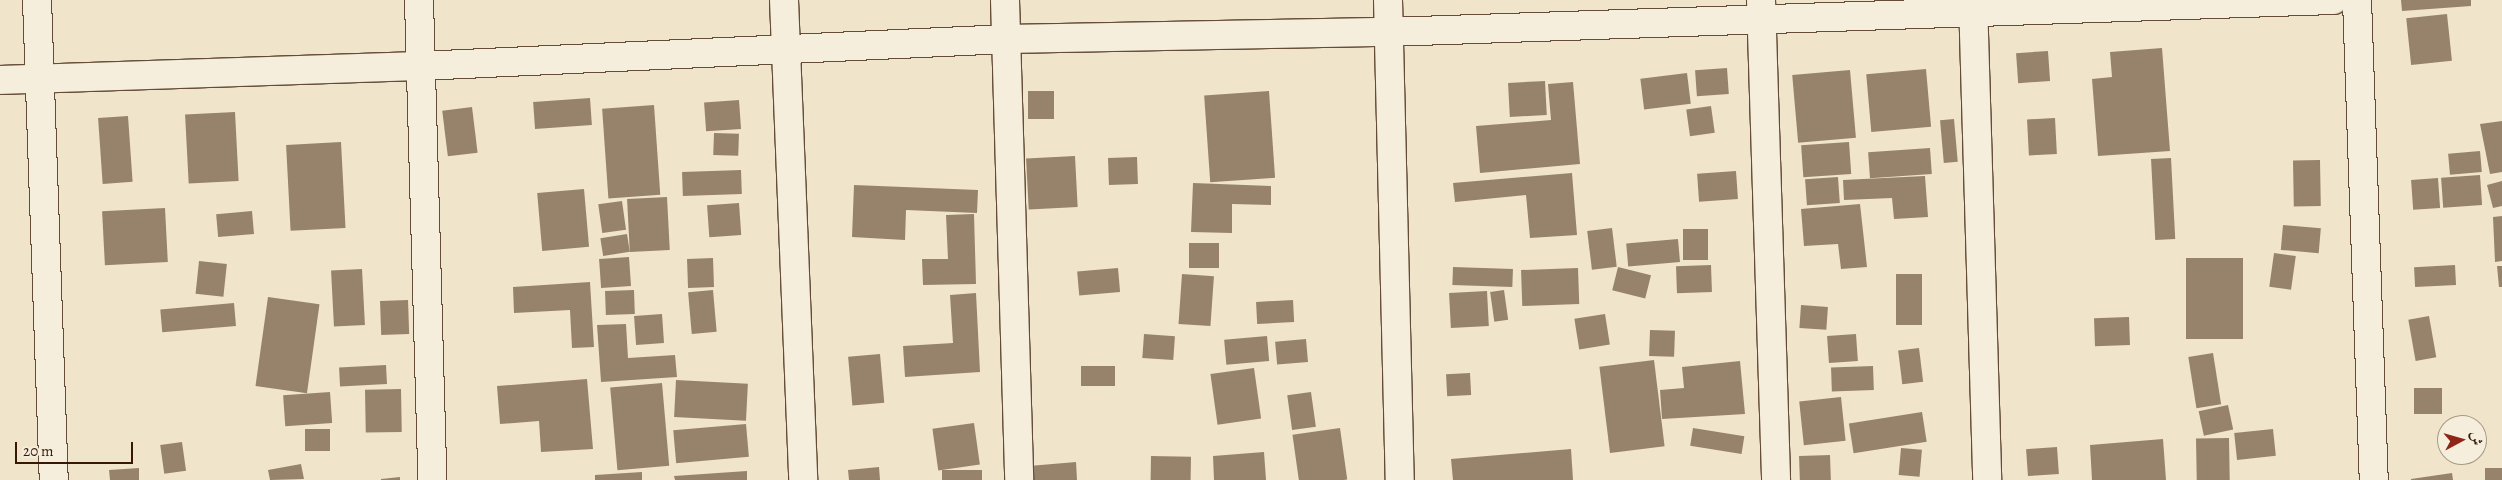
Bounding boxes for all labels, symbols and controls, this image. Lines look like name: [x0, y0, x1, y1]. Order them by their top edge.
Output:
north arrow: [2437, 415, 2487, 465]
text: ش: [2466, 431, 2487, 446]
scale bar: [18, 432, 135, 464]
text: 20 m: [23, 441, 54, 461]

